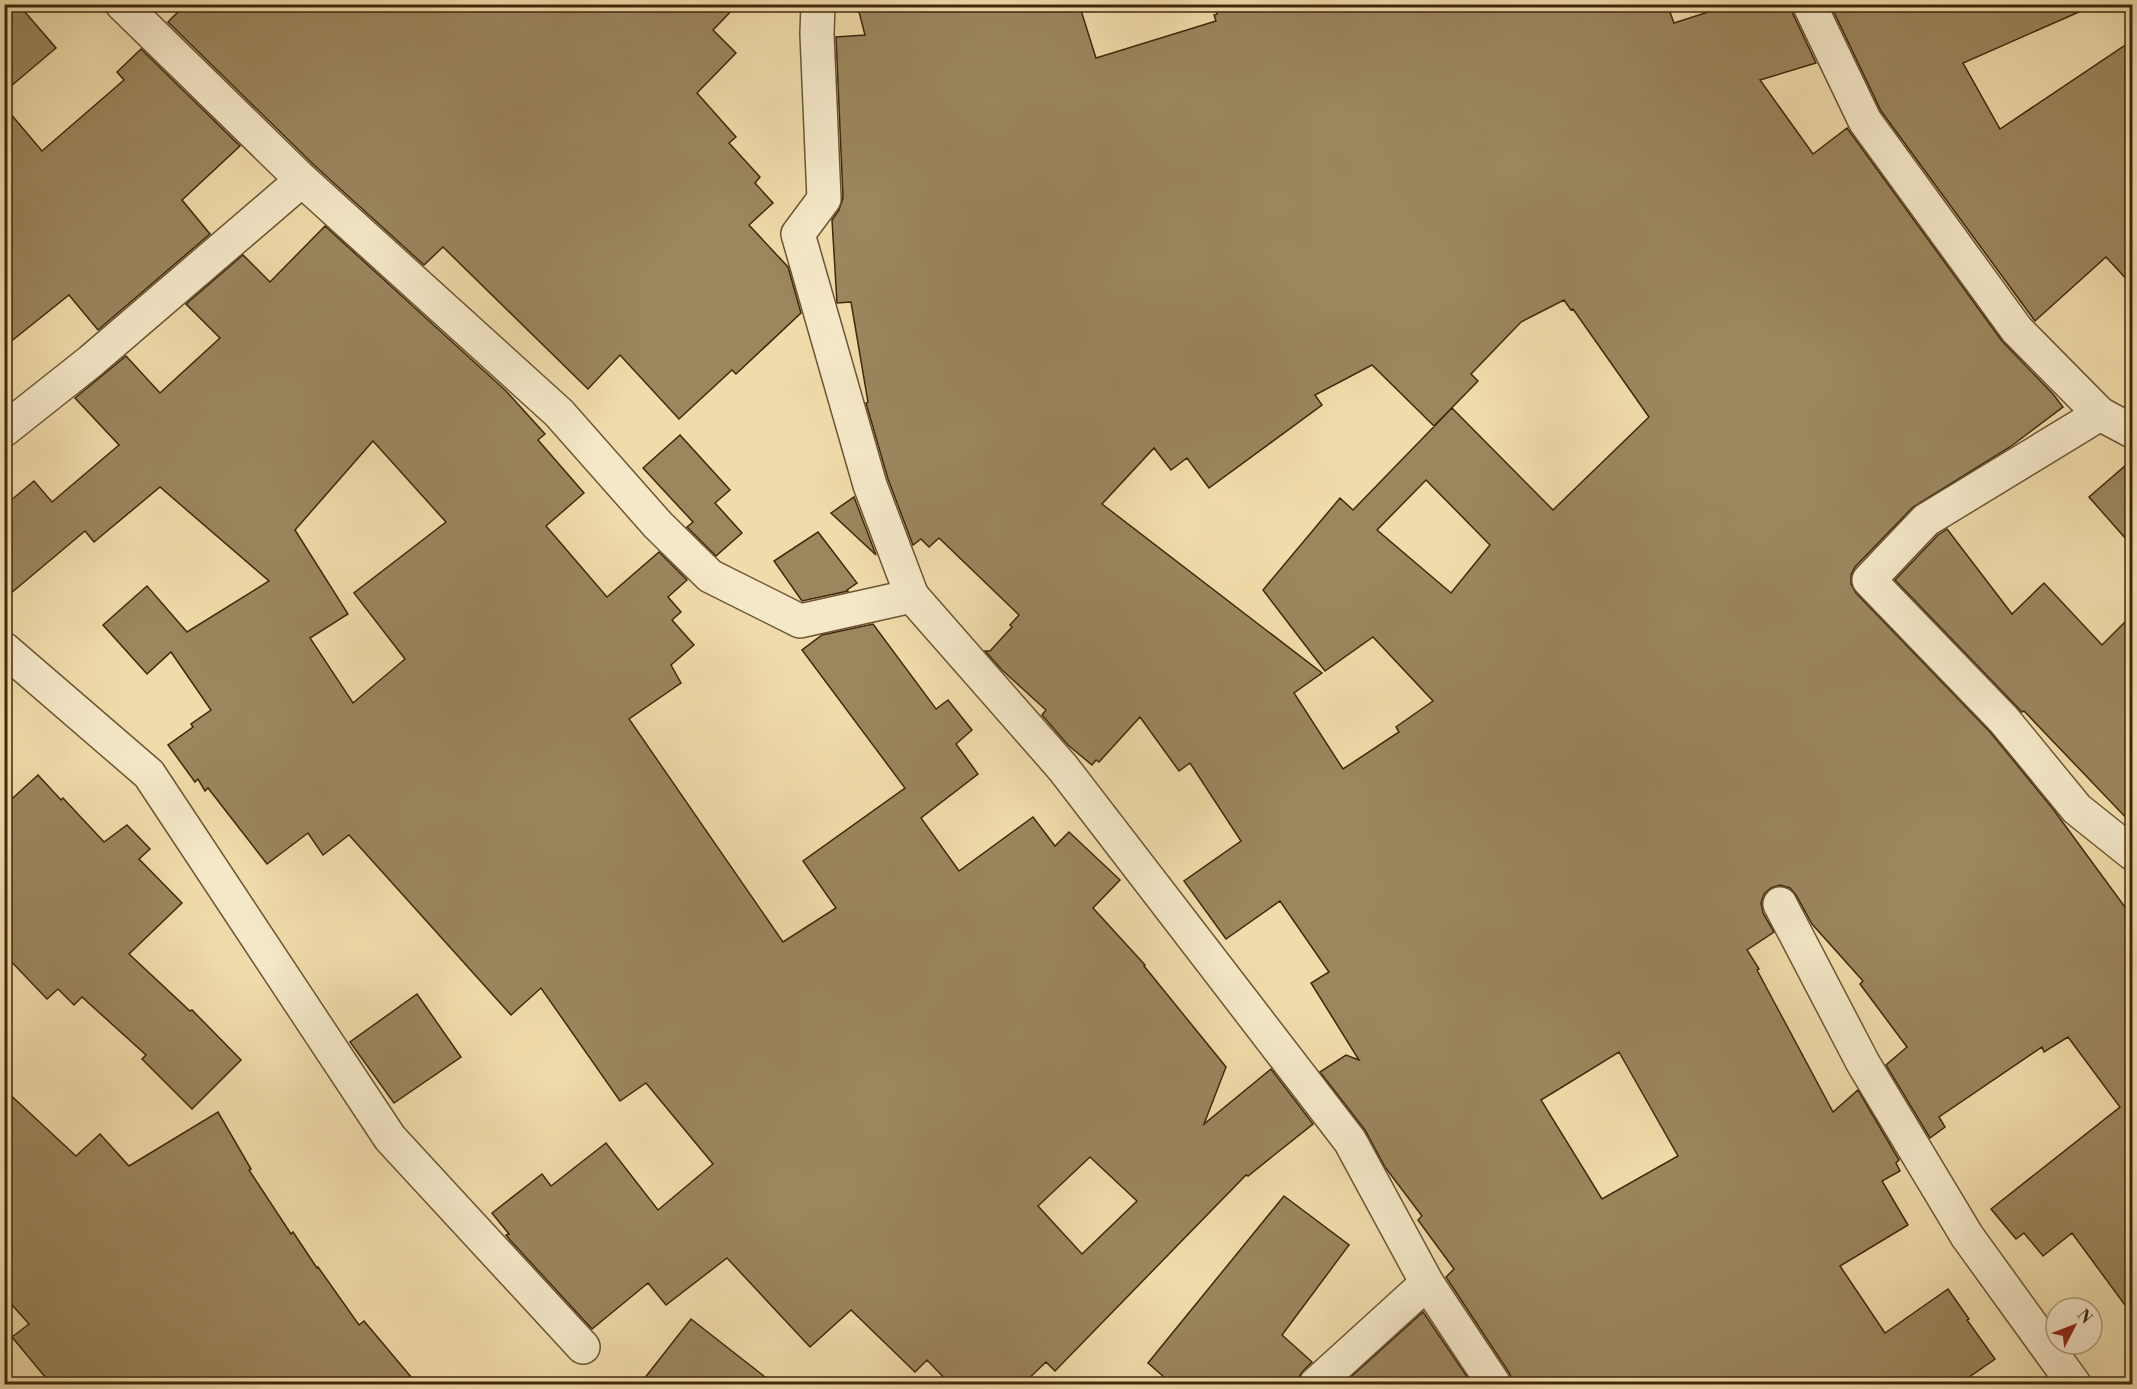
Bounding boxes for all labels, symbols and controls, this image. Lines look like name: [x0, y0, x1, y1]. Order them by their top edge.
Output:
north arrow: [2044, 1296, 2104, 1356]
text: N: [2073, 1305, 2096, 1328]

